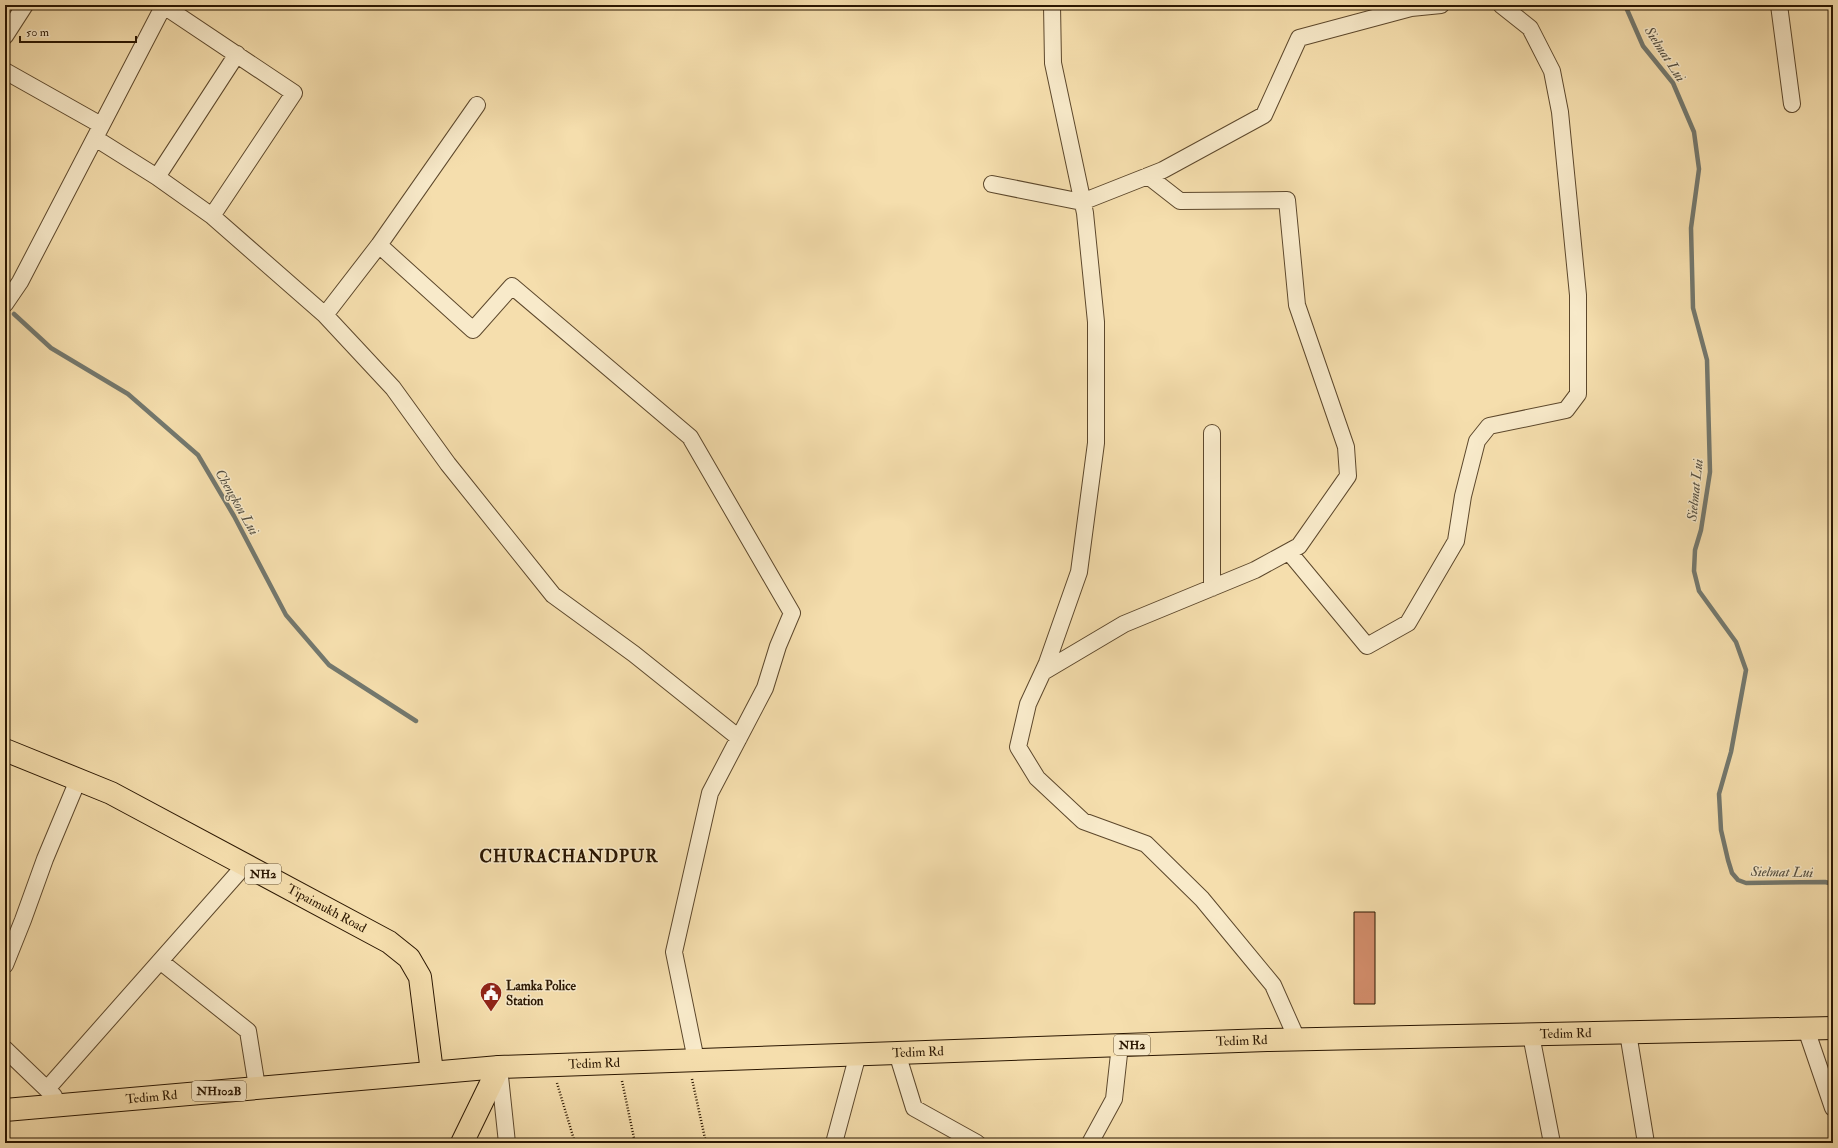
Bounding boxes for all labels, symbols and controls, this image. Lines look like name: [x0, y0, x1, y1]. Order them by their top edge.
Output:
scale bar: [20, 18, 136, 44]
water label: Sielmat Lui: [1640, 22, 1689, 85]
text: 50 m: [26, 25, 50, 40]
water label: Sielmat Lui: [1683, 458, 1707, 523]
water label: Chengkon Lui: [211, 466, 263, 538]
district label: CHURACHANDPUR: [480, 846, 658, 867]
water label: Sielmat Lui: [1750, 863, 1814, 881]
road number: NH2: [245, 864, 281, 884]
street label: Tipaimukh Road: [284, 881, 370, 937]
place label: Lamka Police Station: [506, 978, 576, 1009]
public building icon: Lamka Police Station: [478, 980, 504, 1013]
street label: Tedim Rd: [1540, 1025, 1592, 1042]
street label: Tedim Rd: [1216, 1032, 1268, 1050]
road number: NH2: [1114, 1035, 1150, 1055]
street label: Tedim Rd: [892, 1043, 945, 1061]
street label: Tedim Rd: [568, 1055, 621, 1073]
road number: NH102B: [192, 1081, 246, 1101]
street label: Tedim Rd: [125, 1087, 179, 1107]

